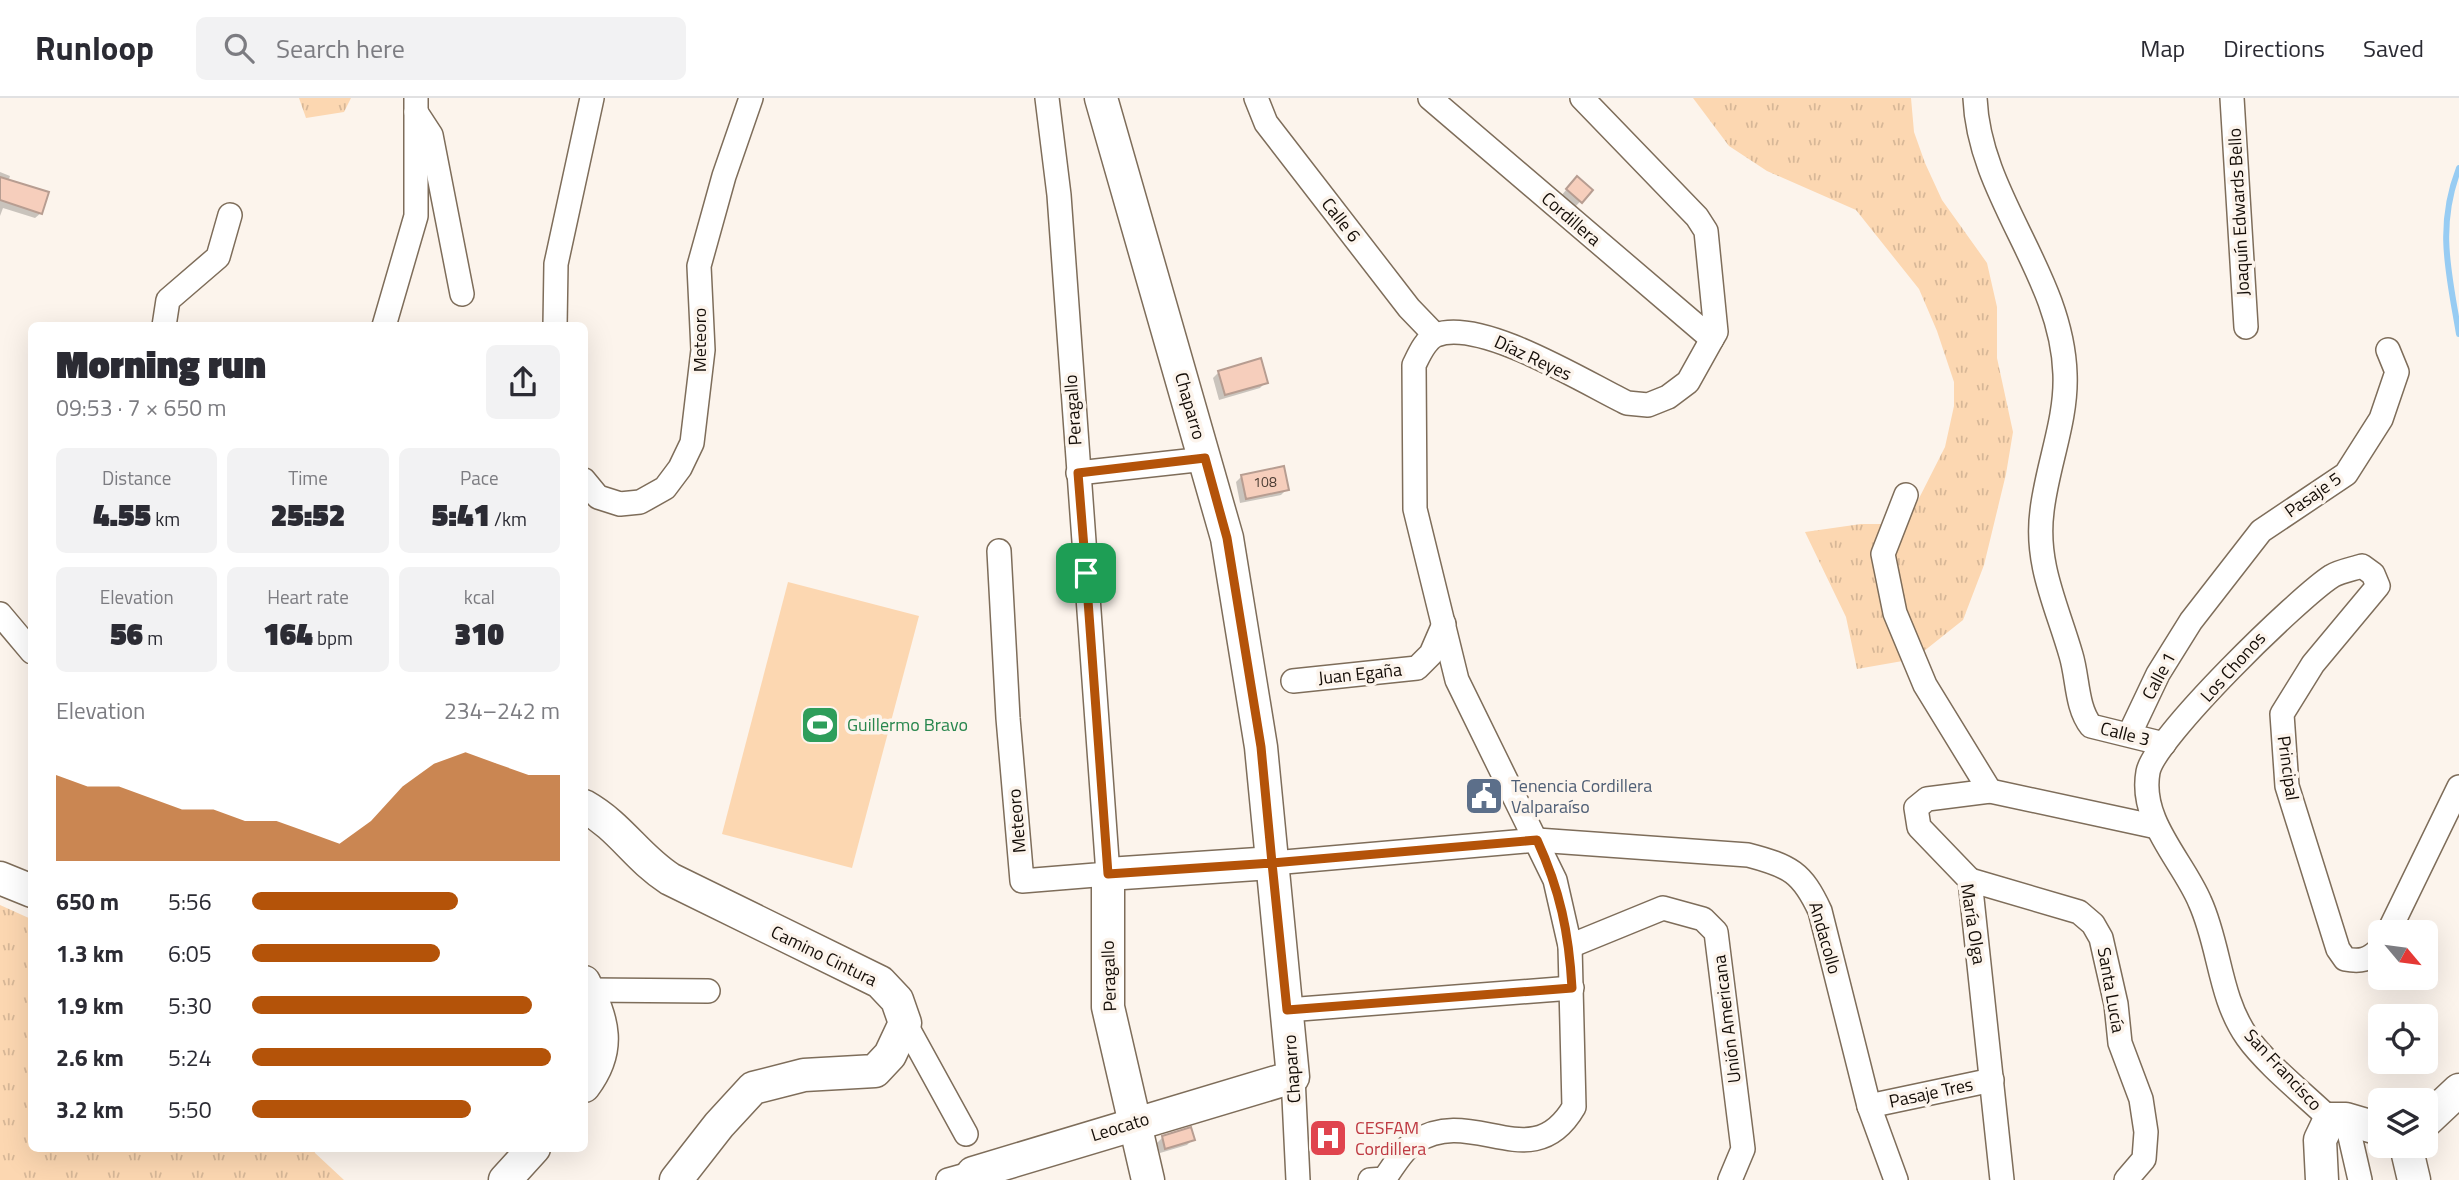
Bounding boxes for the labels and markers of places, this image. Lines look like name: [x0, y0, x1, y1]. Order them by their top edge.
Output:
pin: [1056, 543, 1116, 603]
sports icon: Guillermo Bravo: [799, 704, 841, 746]
place label: Guillermo Bravo: [847, 711, 968, 738]
place label: Tenencia Cordillera Valparaíso: [1511, 772, 1652, 820]
public building icon: Tenencia Cordillera Valparaíso: [1463, 775, 1505, 817]
place label: CESFAM Cordillera: [1355, 1114, 1426, 1162]
hospital icon: CESFAM Cordillera: [1307, 1117, 1349, 1159]

